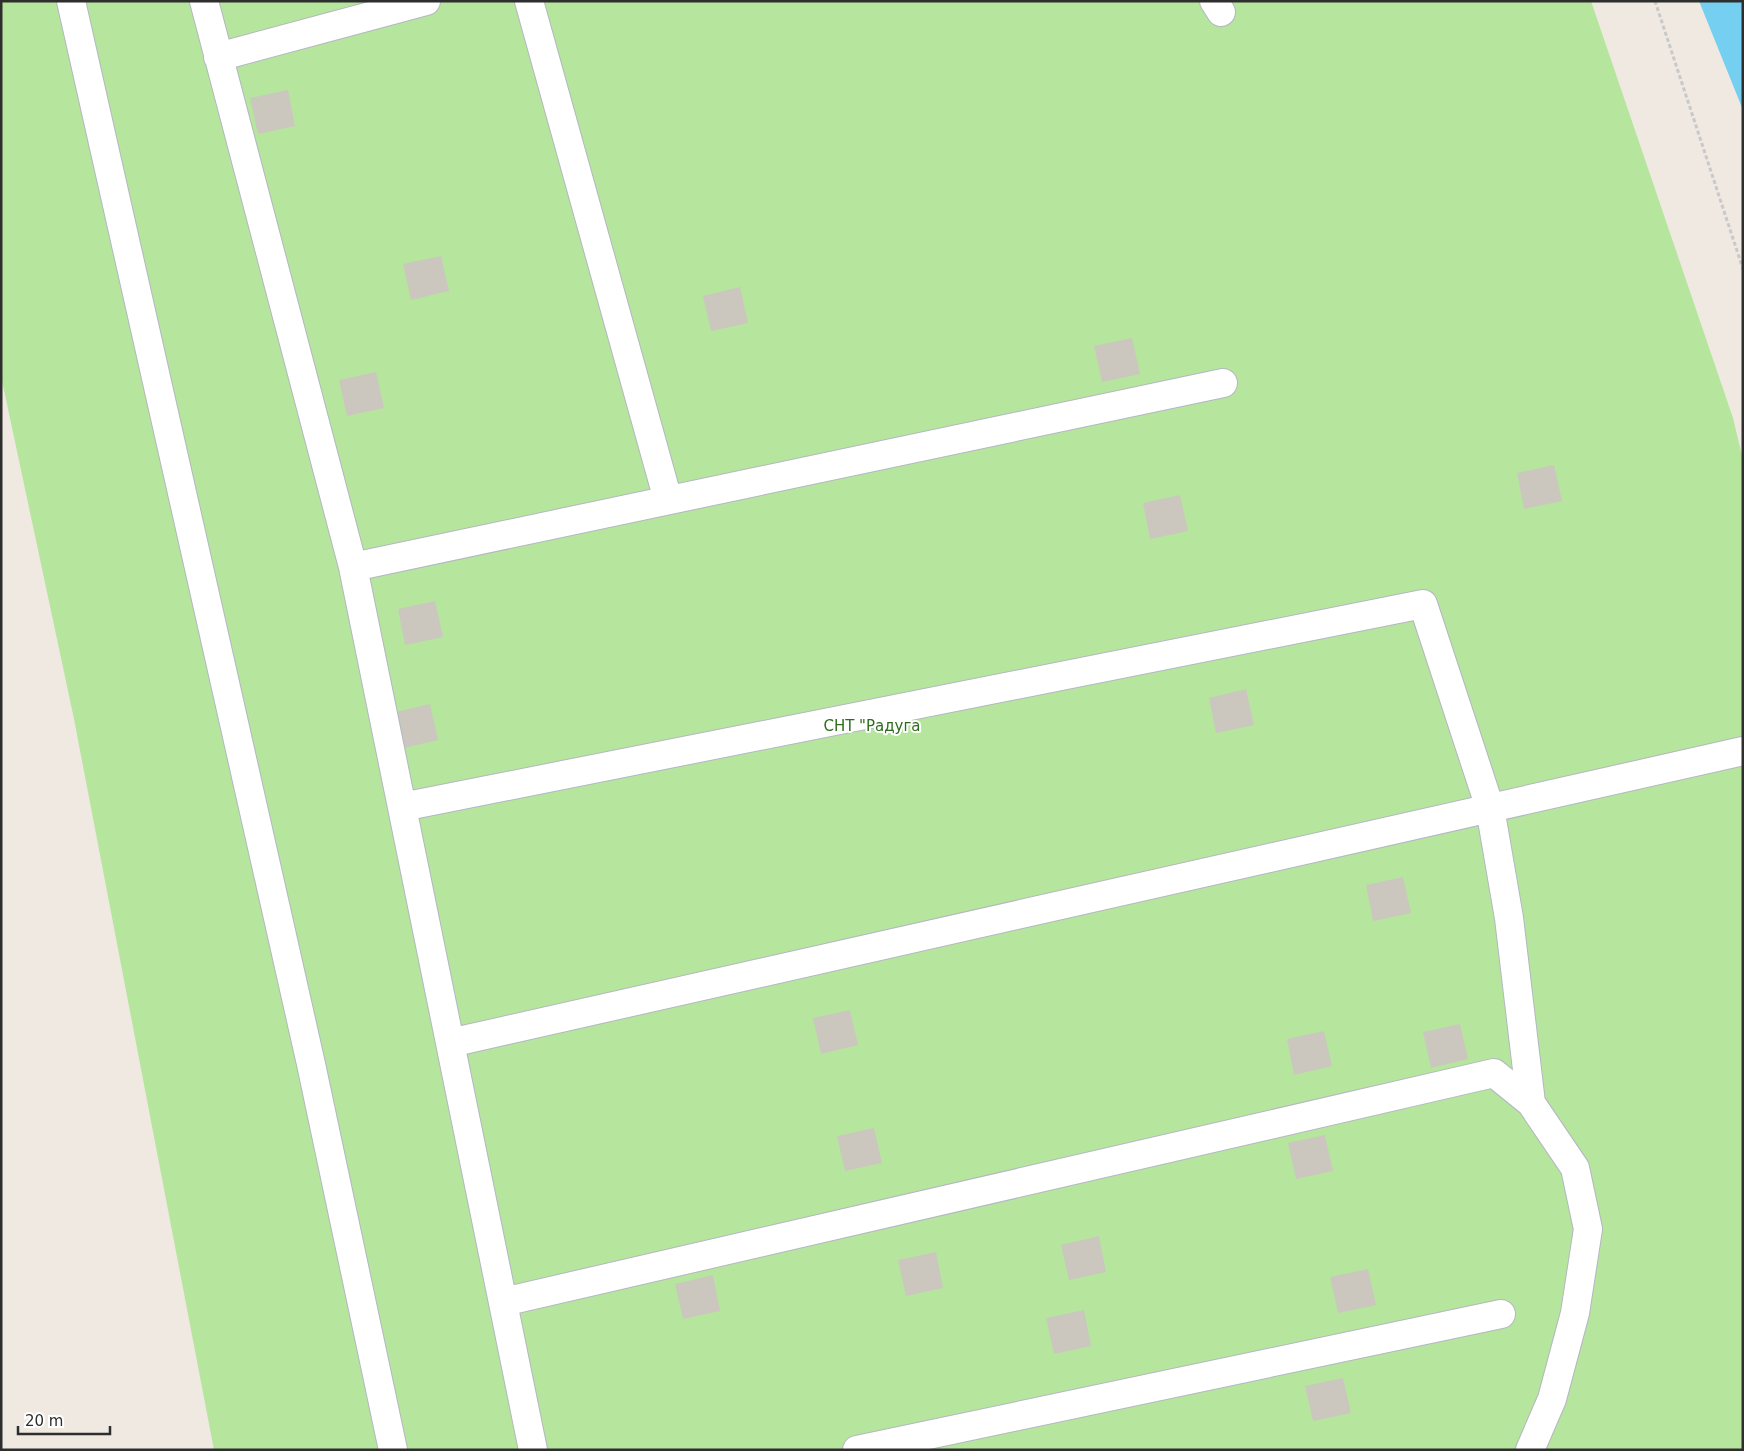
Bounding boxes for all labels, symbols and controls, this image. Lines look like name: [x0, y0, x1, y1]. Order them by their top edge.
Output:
park label: СНТ "Радуга: [823, 717, 921, 735]
scale bar: [18, 1404, 110, 1436]
text: 20 m: [25, 1412, 63, 1430]

